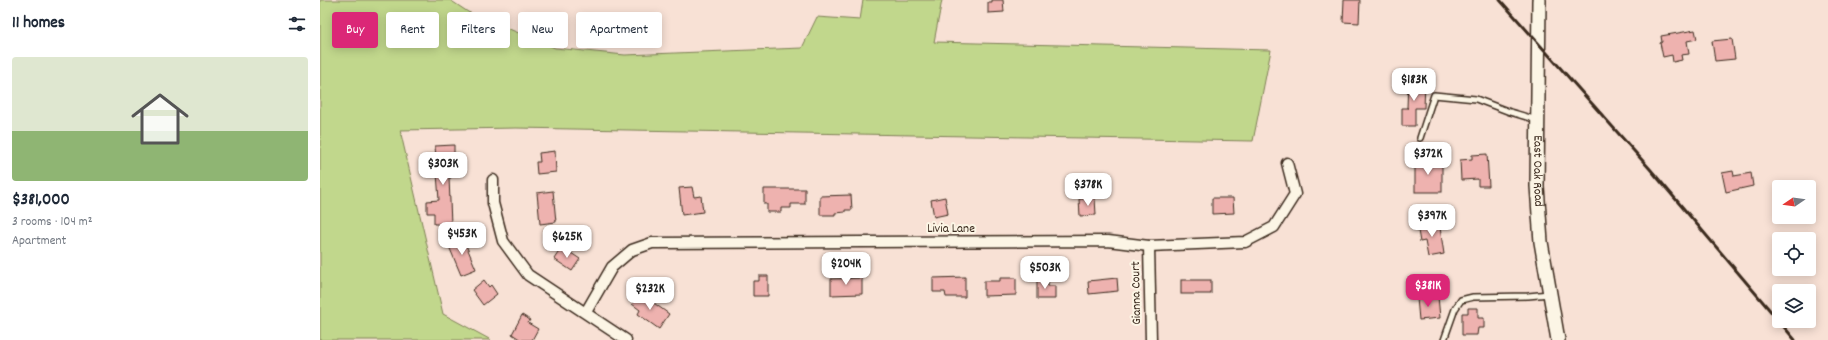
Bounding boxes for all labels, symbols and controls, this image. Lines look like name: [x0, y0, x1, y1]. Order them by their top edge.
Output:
text: 11 homes: [12, 12, 65, 36]
chip: Buy: [332, 12, 378, 48]
chip: Rent: [386, 12, 439, 48]
chip: Filters: [447, 12, 510, 48]
chip: New: [518, 12, 568, 48]
chip: Apartment: [576, 12, 662, 48]
icon: filters: [286, 13, 308, 35]
pin: $183K: [1386, 68, 1442, 102]
text: $183K: [1401, 71, 1427, 90]
icon: home: [124, 83, 196, 155]
street label: East Oak Road: [1527, 135, 1548, 207]
pin: $372K: [1400, 142, 1456, 176]
text: $372K: [1413, 145, 1443, 164]
pin: $303K: [415, 152, 471, 186]
text: $303K: [427, 155, 459, 174]
pin: $378K: [1060, 173, 1116, 207]
text: $378K: [1074, 176, 1102, 195]
north arrow: [1772, 180, 1816, 224]
map controls: [1772, 180, 1816, 328]
text: $381,000: [12, 189, 70, 213]
pin: $397K: [1404, 204, 1460, 238]
text: $397K: [1417, 207, 1447, 226]
text: 3 rooms · 104 m²: [12, 213, 92, 232]
street label: Livia Lane: [927, 220, 975, 239]
pin: $453K: [434, 222, 490, 256]
text: $453K: [447, 225, 477, 244]
pin: $625K: [539, 225, 595, 259]
text: $625K: [552, 228, 582, 247]
text: Apartment: [12, 232, 66, 251]
button: locate: [1772, 232, 1816, 276]
pin: $204K: [818, 252, 874, 286]
text: $204K: [831, 255, 861, 274]
pin: $503K: [1017, 256, 1073, 290]
text: $503K: [1029, 259, 1061, 278]
street label: Gianna Court: [1127, 261, 1147, 325]
pin: $381K: [1400, 274, 1456, 308]
pin: $232K: [622, 277, 678, 311]
text: $381K: [1415, 277, 1441, 296]
text: $232K: [635, 280, 665, 299]
button: layers: [1772, 284, 1816, 328]

